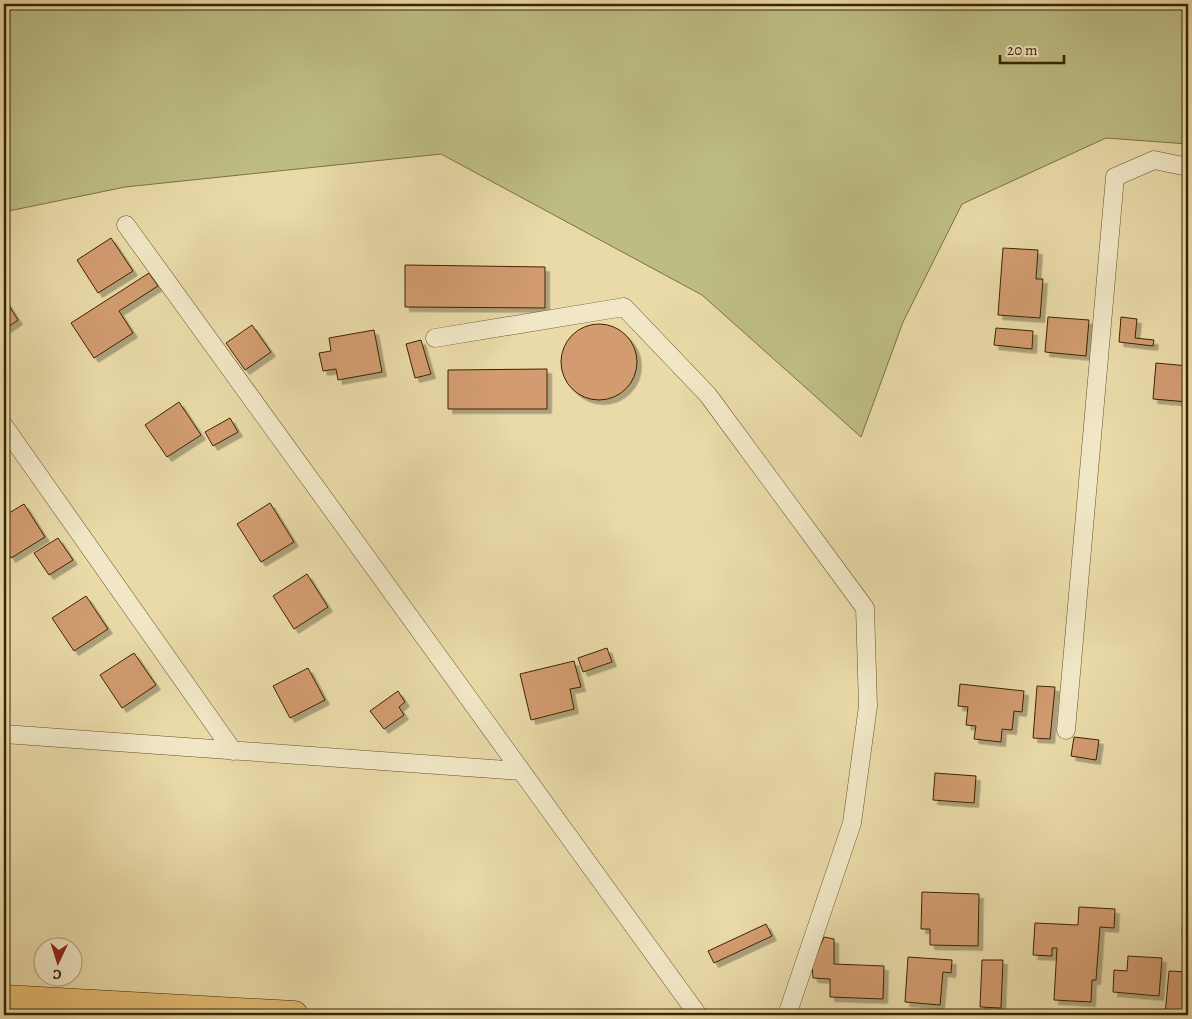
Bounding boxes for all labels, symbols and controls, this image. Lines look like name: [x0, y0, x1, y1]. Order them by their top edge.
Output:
scale bar: [1000, 32, 1063, 64]
text: 20 m: [1007, 40, 1038, 60]
north arrow: [32, 936, 82, 986]
text: С: [52, 965, 62, 984]

